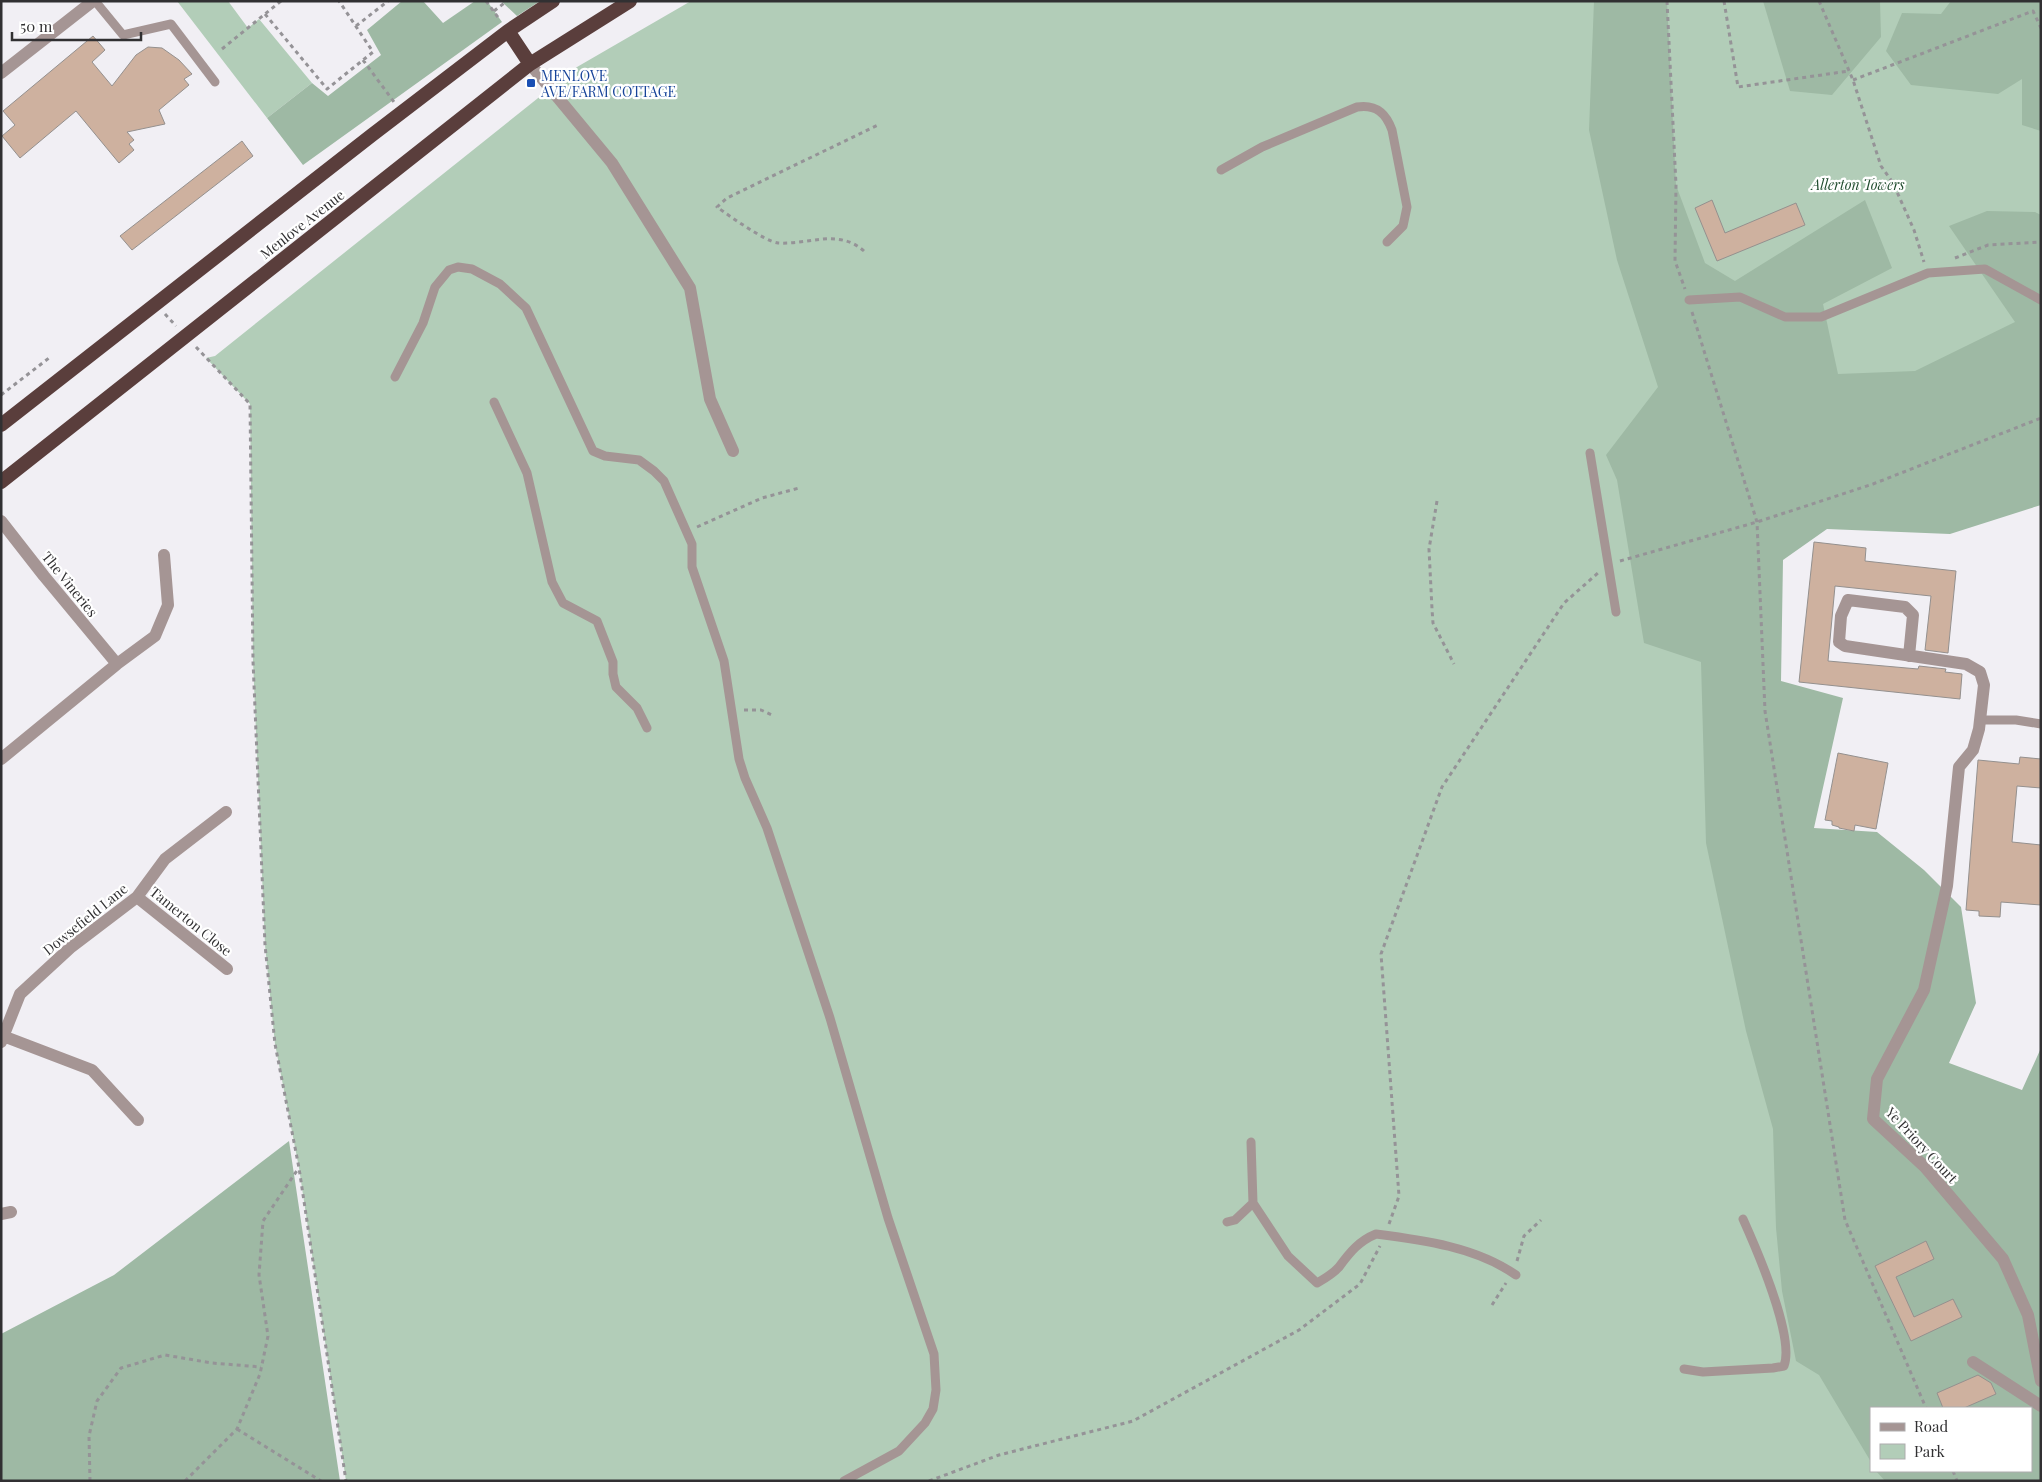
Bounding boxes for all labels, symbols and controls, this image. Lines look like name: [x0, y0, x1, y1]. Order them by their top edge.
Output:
scale bar: [12, 10, 141, 42]
text: 50 m: [20, 16, 53, 36]
place label: MENLOVE AVE/FARM COTTAGE: [540, 66, 676, 101]
marker: MENLOVE AVE/FARM COTTAGE: [525, 77, 537, 89]
park label: Allerton Towers: [1809, 175, 1905, 194]
street label: Menlove Avenue: [256, 185, 348, 263]
street label: The Vineries: [38, 547, 102, 621]
street label: Dowsefield Lane: [39, 879, 131, 959]
street label: Tamerton Close: [146, 882, 236, 960]
street label: Ye Priory Court: [1881, 1102, 1963, 1188]
legend: [1870, 1407, 2032, 1472]
text: Road: [1914, 1416, 1948, 1436]
text: Park: [1914, 1441, 1946, 1461]

